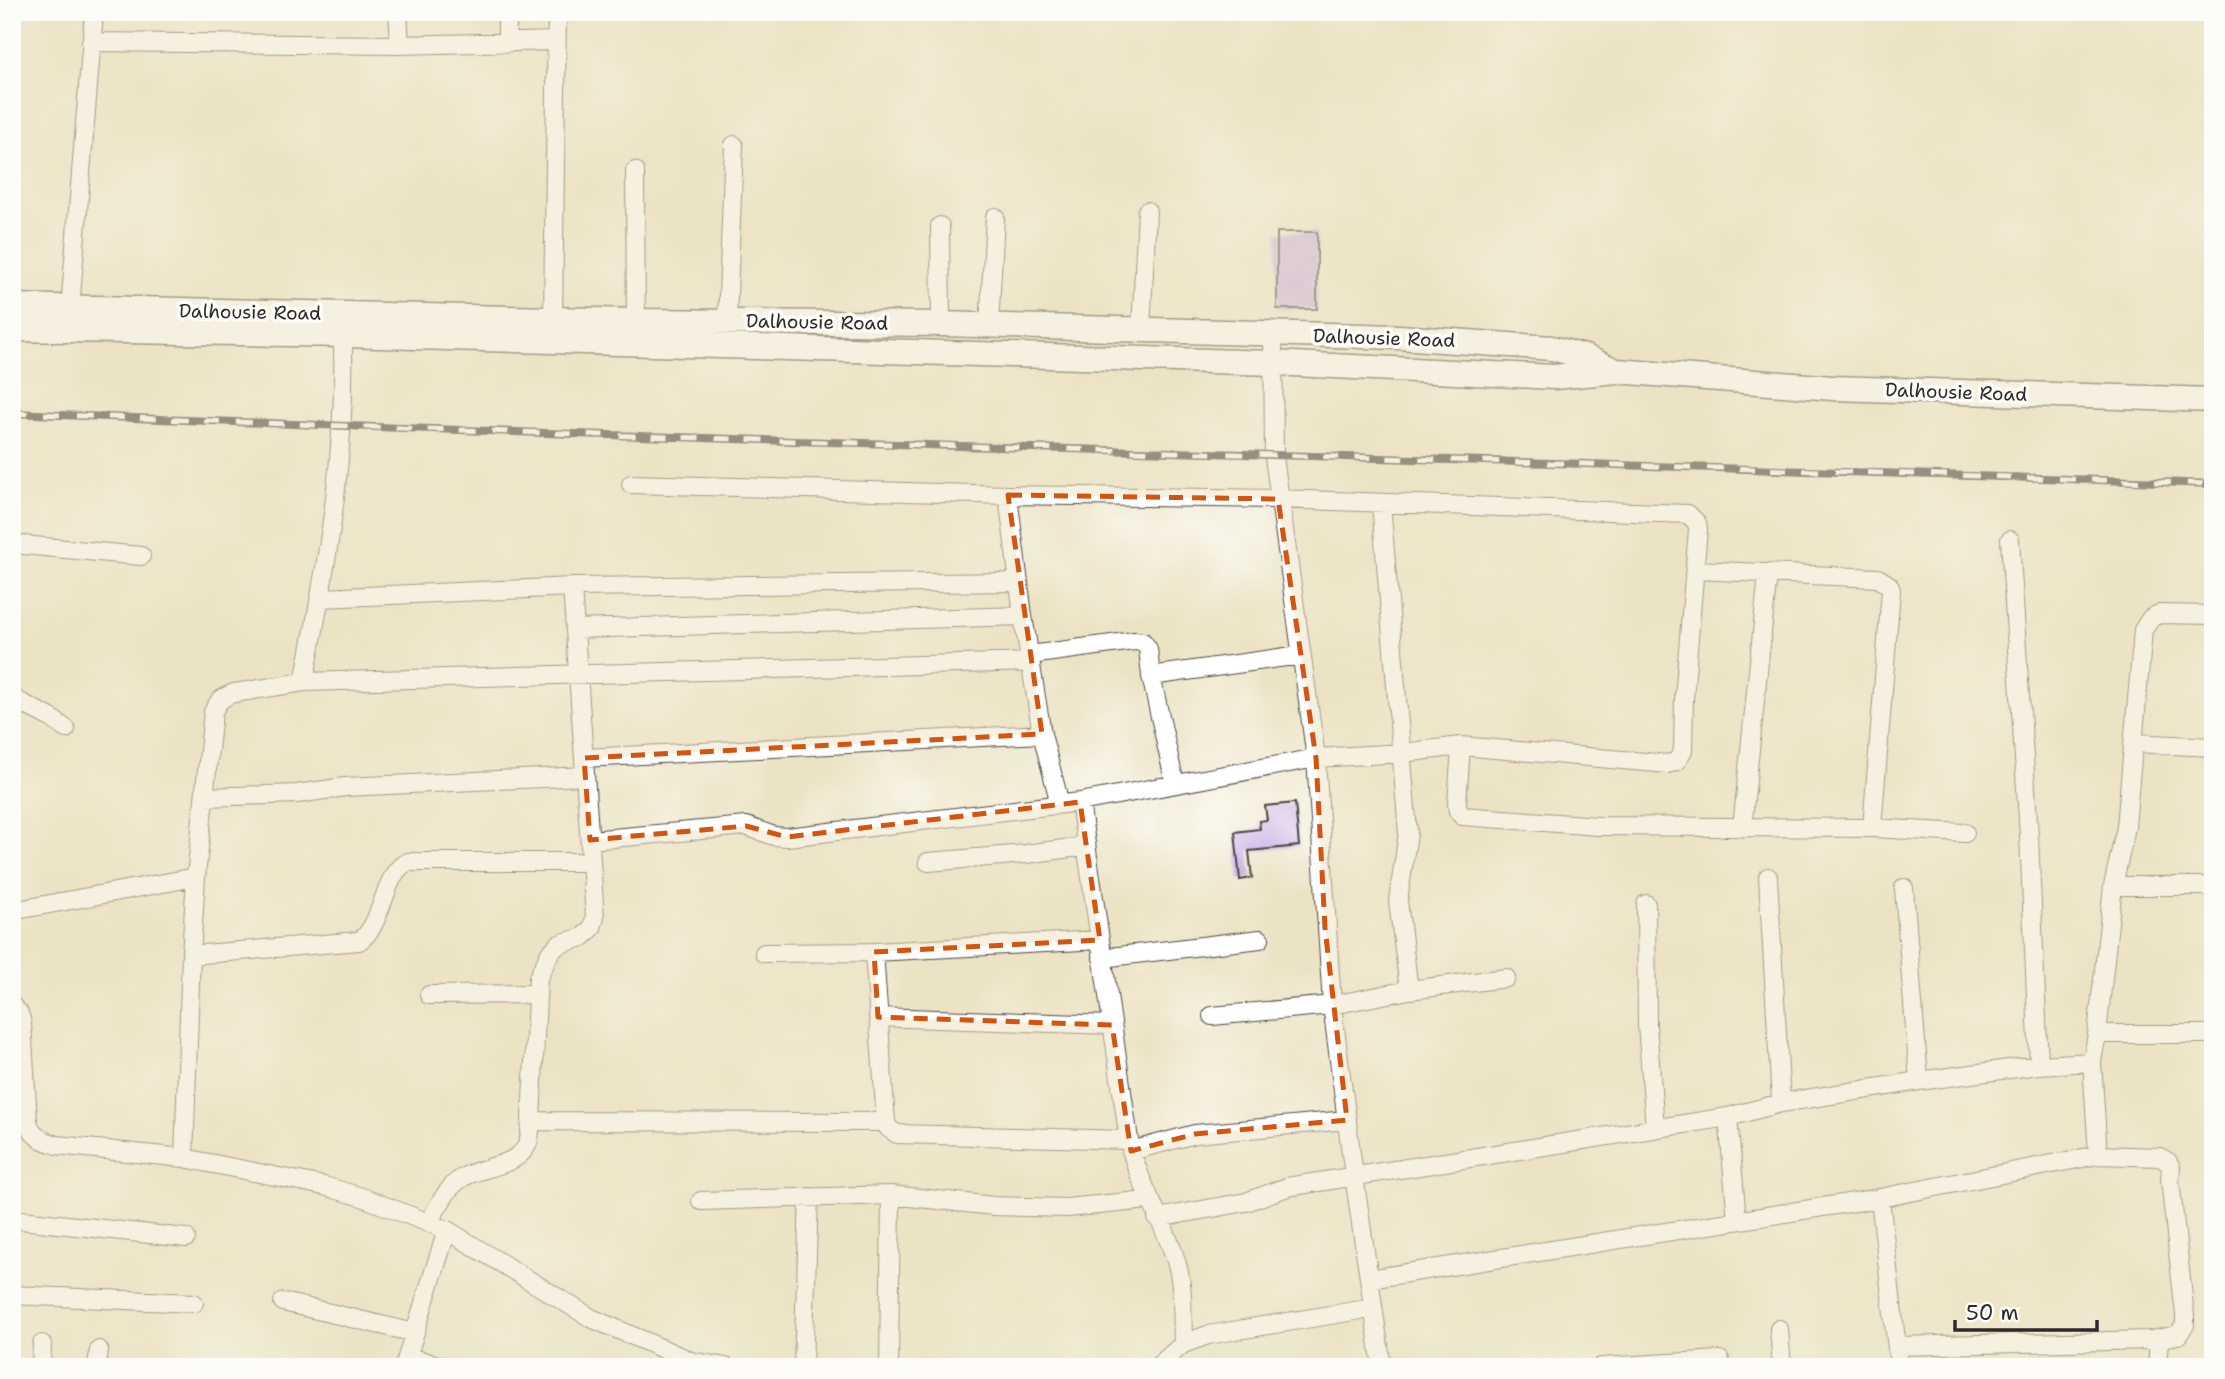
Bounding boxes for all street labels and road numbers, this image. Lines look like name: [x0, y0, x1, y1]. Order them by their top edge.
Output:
street label: Dalhousie Road: [179, 298, 321, 326]
street label: Dalhousie Road: [746, 308, 888, 336]
street label: Dalhousie Road: [1312, 323, 1456, 353]
street label: Dalhousie Road: [1884, 377, 2028, 407]

